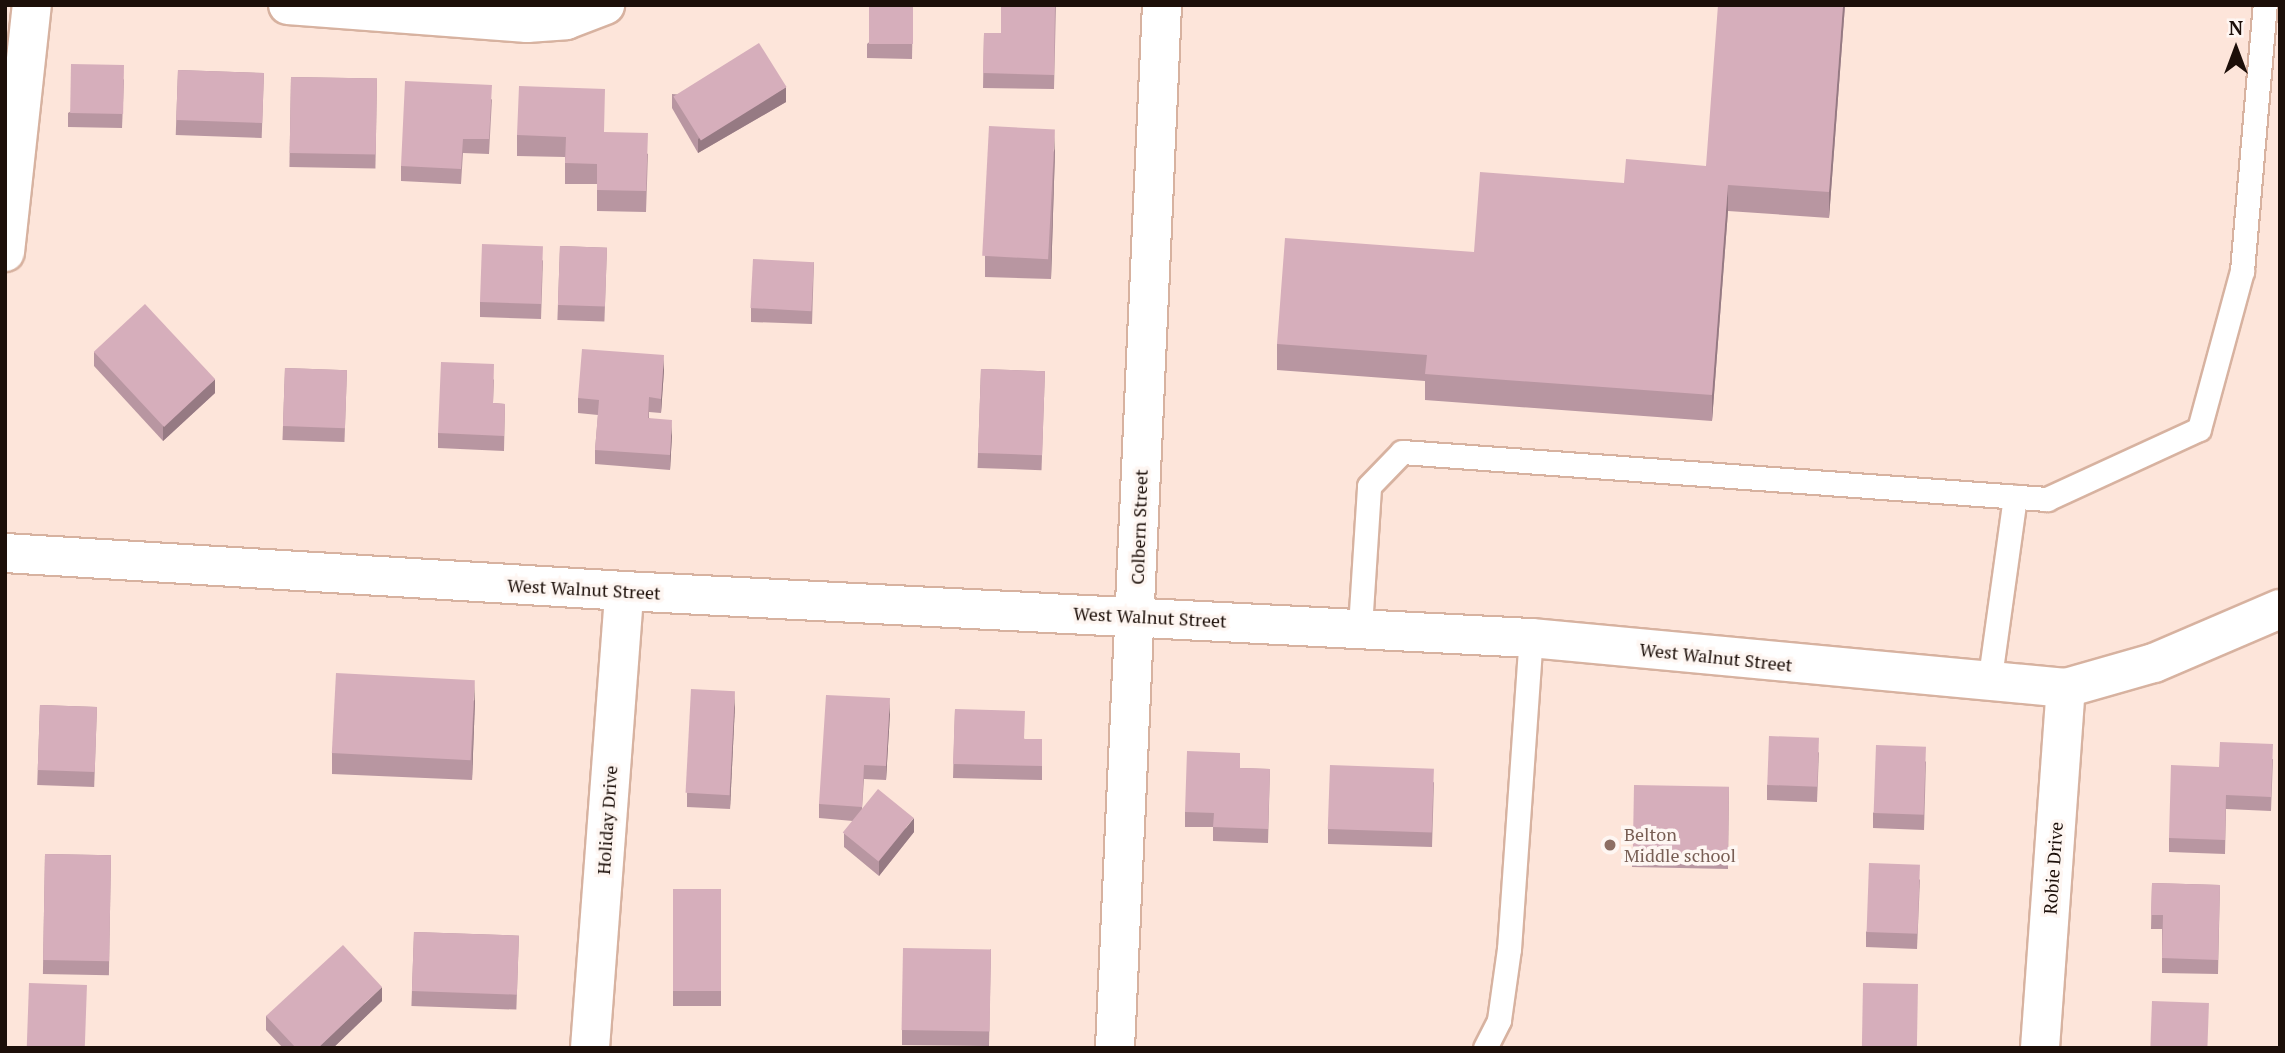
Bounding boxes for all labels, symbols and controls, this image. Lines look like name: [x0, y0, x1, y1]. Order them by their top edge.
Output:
north arrow: [2201, 14, 2271, 84]
text: N: [2229, 15, 2243, 40]
street label: Colbern Street: [1126, 469, 1152, 585]
street label: West Walnut Street: [507, 574, 661, 604]
street label: West Walnut Street: [1073, 602, 1227, 632]
street label: West Walnut Street: [1638, 638, 1794, 676]
street label: Holiday Drive: [592, 765, 622, 875]
street label: Robie Drive: [2039, 821, 2067, 915]
place label: Belton Middle school: [1624, 824, 1736, 866]
marker: Belton Middle school: [1602, 837, 1618, 853]

